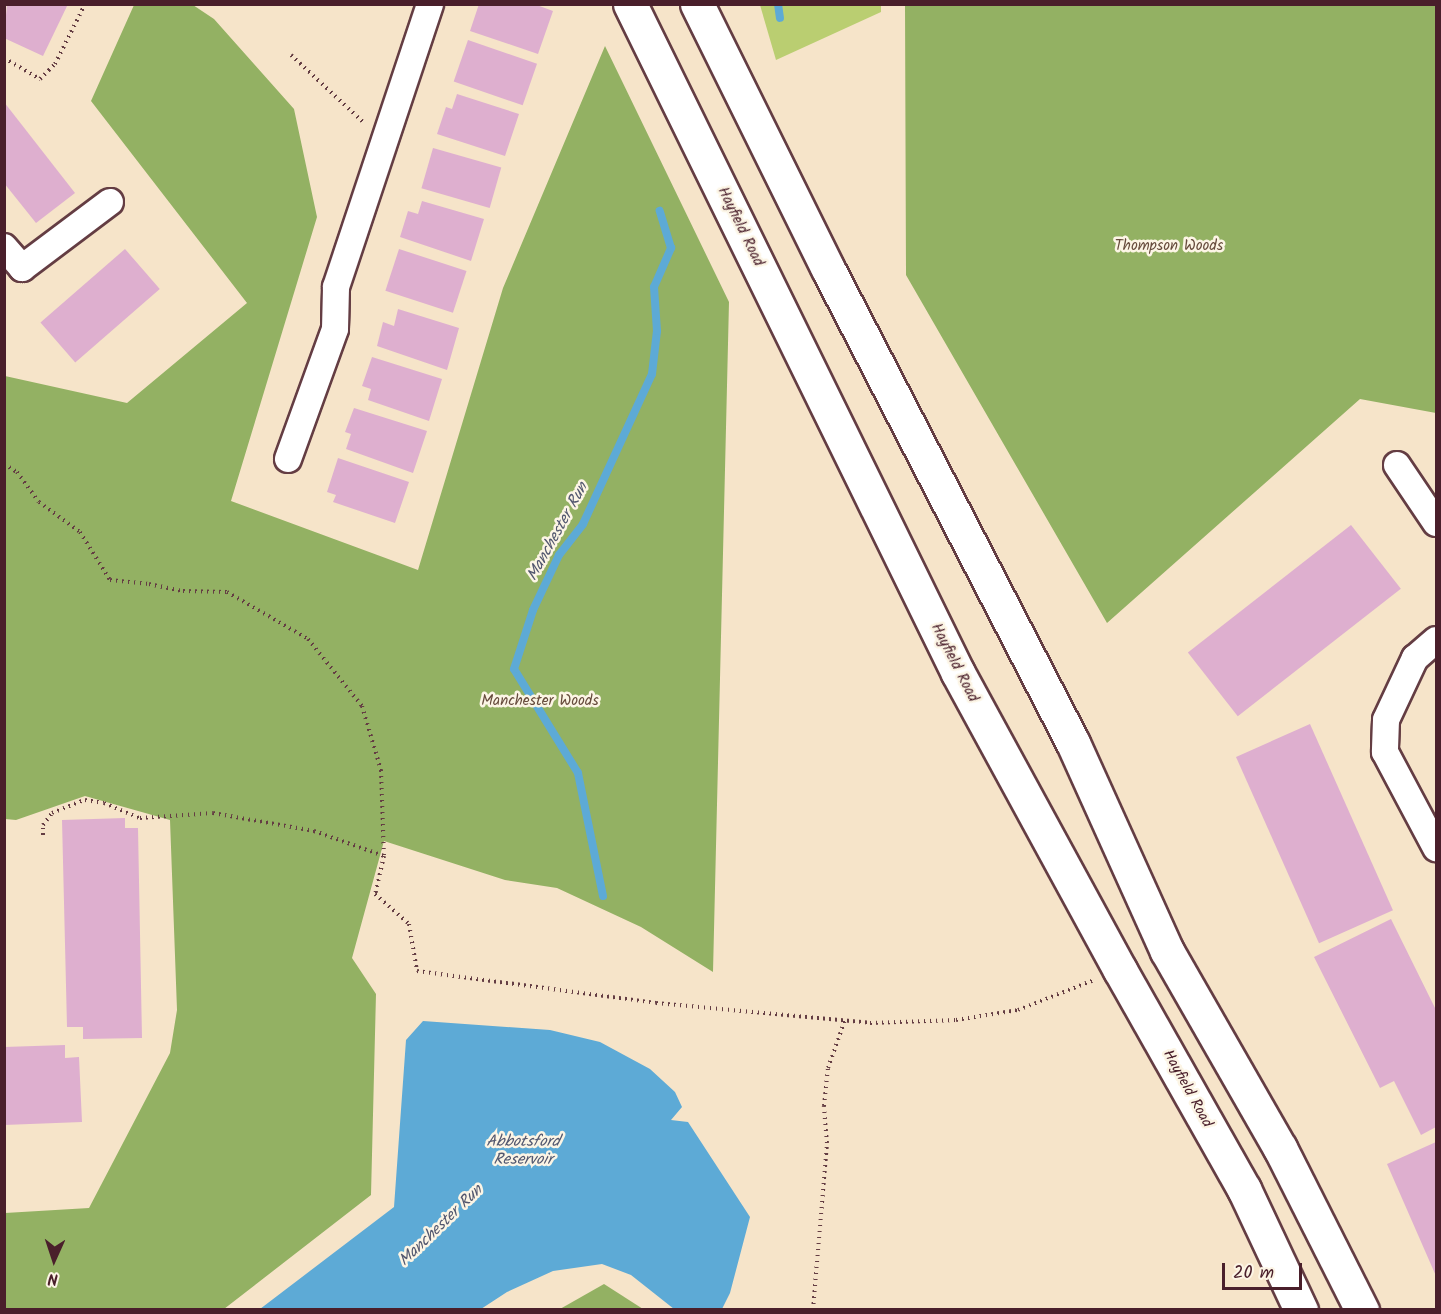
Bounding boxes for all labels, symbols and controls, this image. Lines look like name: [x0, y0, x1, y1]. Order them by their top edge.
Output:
street label: Hayfield Road: [713, 184, 767, 270]
park label: Thompson Woods: [1115, 238, 1223, 256]
water label: Manchester Run: [523, 480, 593, 584]
street label: Hayfield Road: [926, 621, 982, 705]
park label: Manchester Woods: [481, 693, 599, 711]
street label: Hayfield Road: [1158, 1047, 1216, 1131]
water label: Abbotsford Reservoir: [486, 1132, 560, 1170]
water label: Manchester Run: [395, 1181, 487, 1271]
north arrow: [24, 1230, 84, 1290]
scale bar: [1225, 1251, 1304, 1289]
text: 20 m: [1233, 1259, 1274, 1288]
text: N: [47, 1266, 59, 1291]

